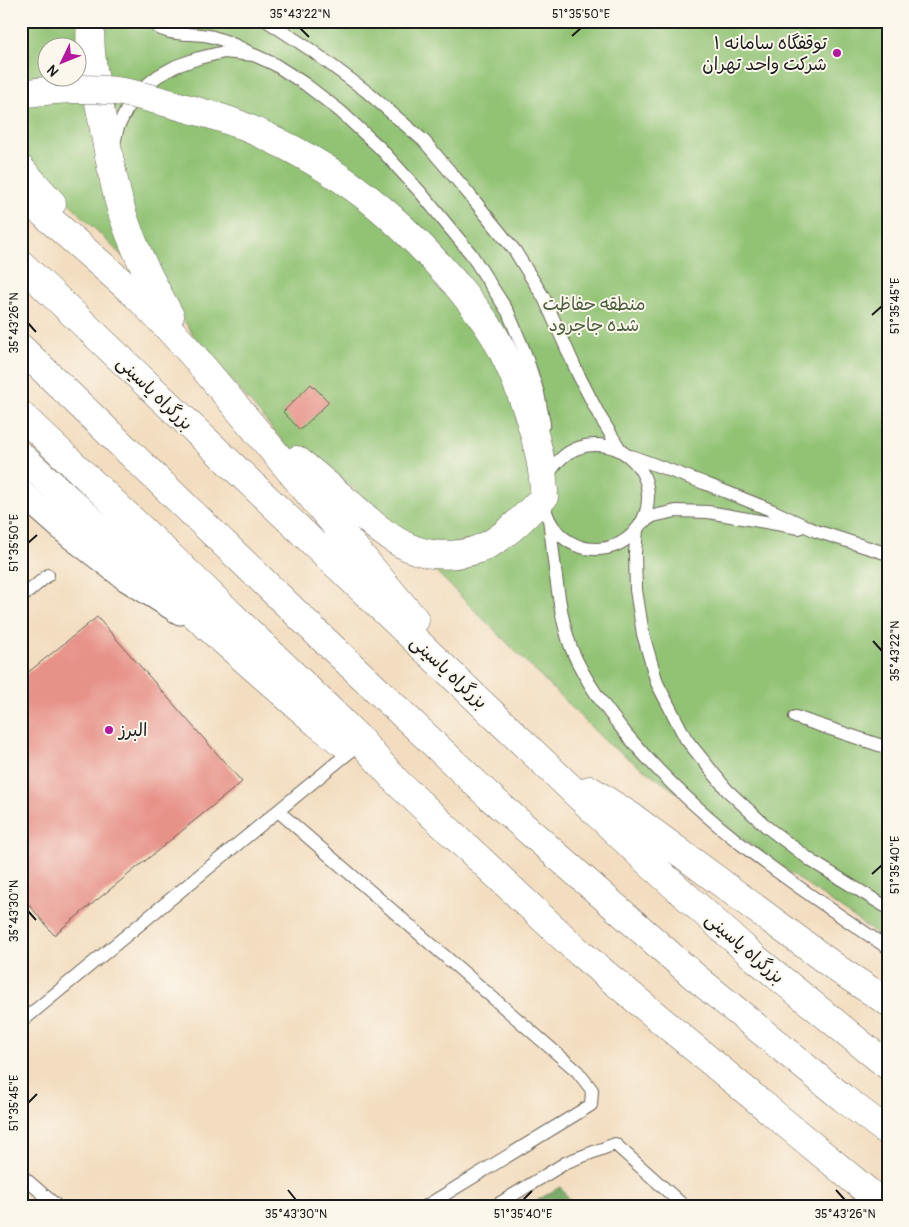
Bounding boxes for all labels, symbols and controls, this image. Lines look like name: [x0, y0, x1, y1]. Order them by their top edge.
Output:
text: 35°43'22"N: [270, 7, 330, 22]
text: 51°35'50"E: [552, 7, 610, 22]
place label: توقفگاه سامانه ۱ شرکت واحد تهران: [702, 32, 828, 76]
north arrow: [38, 38, 88, 88]
marker: توقفگاه سامانه ۱ شرکت واحد تهران: [831, 47, 843, 59]
text: N: [43, 61, 62, 80]
text: 51°35'45"E: [888, 278, 903, 334]
text: 35°43'26"N: [7, 292, 22, 354]
park label: منطقه حفاظت شده جاجرود: [542, 293, 646, 337]
street label: بزرگراه یاسینی: [112, 351, 198, 435]
text: 51°35'50"E: [7, 514, 22, 572]
text: 35°43'22"N: [888, 621, 903, 681]
street label: بزرگراه یاسینی: [405, 631, 492, 714]
place label: البرز: [117, 719, 147, 742]
marker: البرز: [103, 724, 115, 736]
text: 51°35'40"E: [888, 836, 903, 894]
text: 35°43'30"N: [7, 880, 22, 942]
street label: بزرگراه یاسینی: [700, 908, 789, 989]
text: 51°35'45"E: [7, 1075, 22, 1131]
text: 35°43'30"N: [265, 1207, 327, 1222]
text: 51°35'40"E: [494, 1207, 552, 1222]
text: 35°43'26"N: [814, 1207, 876, 1222]

